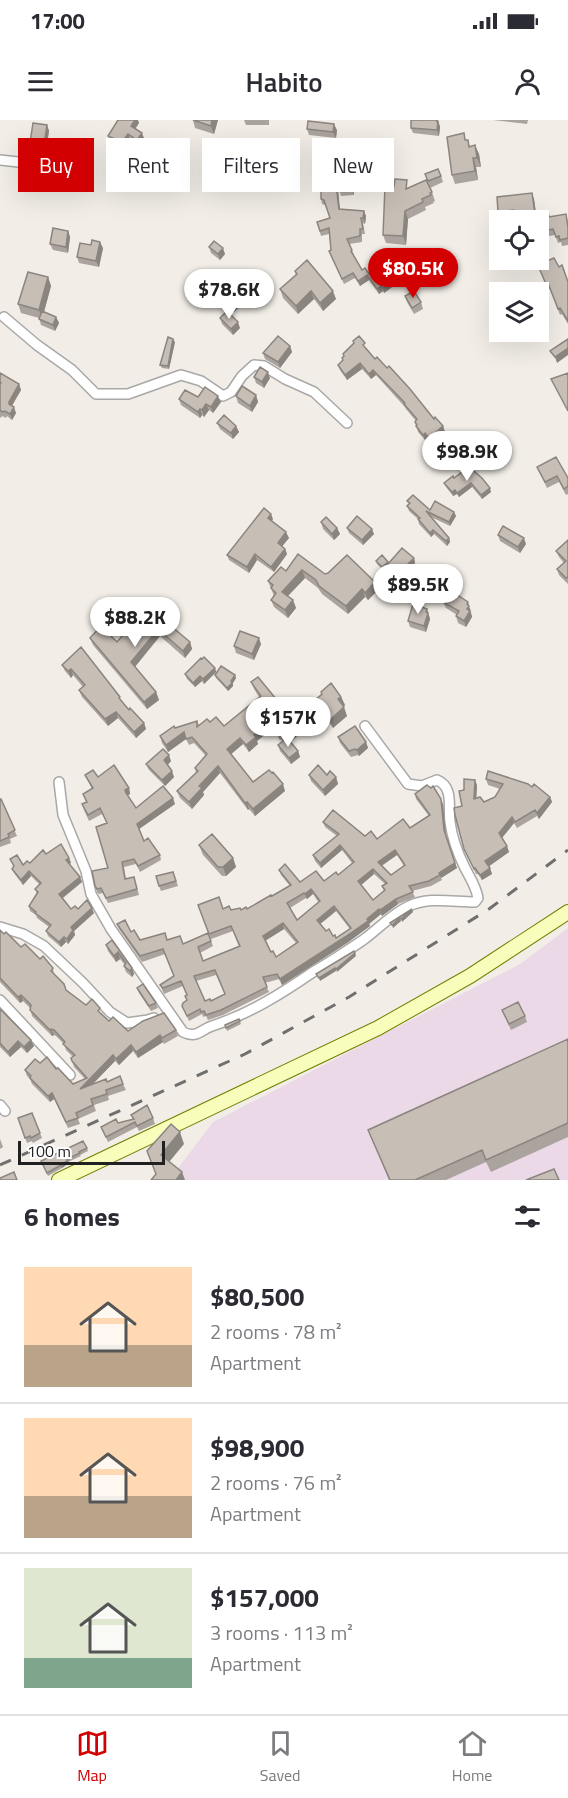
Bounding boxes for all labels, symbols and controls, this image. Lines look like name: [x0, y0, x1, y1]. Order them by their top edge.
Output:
text: 17:00: [30, 4, 85, 38]
text: Habito: [246, 61, 322, 102]
icon: menu: [24, 65, 57, 98]
icon: person: [511, 65, 544, 98]
chip: Buy: [18, 138, 94, 192]
chip: Rent: [106, 138, 190, 192]
chip: Filters: [202, 138, 300, 192]
chip: New: [312, 138, 394, 192]
map controls: [489, 210, 549, 342]
button: locate: [489, 210, 549, 270]
pin: $80.5K: [364, 248, 462, 299]
text: $80.5K: [382, 252, 444, 283]
pin: $78.6K: [180, 269, 278, 320]
text: $78.6K: [198, 273, 260, 304]
button: layers: [489, 282, 549, 342]
pin: $98.9K: [418, 431, 516, 482]
text: $98.9K: [436, 435, 498, 466]
pin: $89.5K: [369, 564, 467, 615]
text: $89.5K: [387, 568, 449, 599]
pin: $88.2K: [86, 597, 184, 648]
text: $88.2K: [104, 601, 166, 632]
pin: $157K: [246, 697, 330, 748]
text: $157K: [260, 701, 316, 732]
scale bar: [18, 1138, 165, 1166]
text: 100 m: [27, 1139, 71, 1163]
text: 6 homes: [24, 1197, 120, 1236]
icon: filters: [511, 1200, 544, 1233]
text: $80,500: [210, 1277, 304, 1316]
icon: home: [72, 1291, 144, 1363]
text: 2 rooms · 78 m²: [210, 1316, 342, 1347]
text: Apartment: [210, 1347, 301, 1378]
text: $98,900: [210, 1428, 304, 1467]
icon: home: [72, 1442, 144, 1514]
text: 2 rooms · 76 m²: [210, 1467, 342, 1498]
text: Apartment: [210, 1498, 301, 1529]
text: $157,000: [210, 1578, 319, 1617]
icon: home: [72, 1592, 144, 1664]
text: 3 rooms · 113 m²: [210, 1617, 353, 1648]
text: Apartment: [210, 1648, 301, 1679]
tab: Map: [76, 1727, 109, 1787]
tab: Saved: [260, 1727, 301, 1787]
tab: Home: [452, 1727, 492, 1787]

